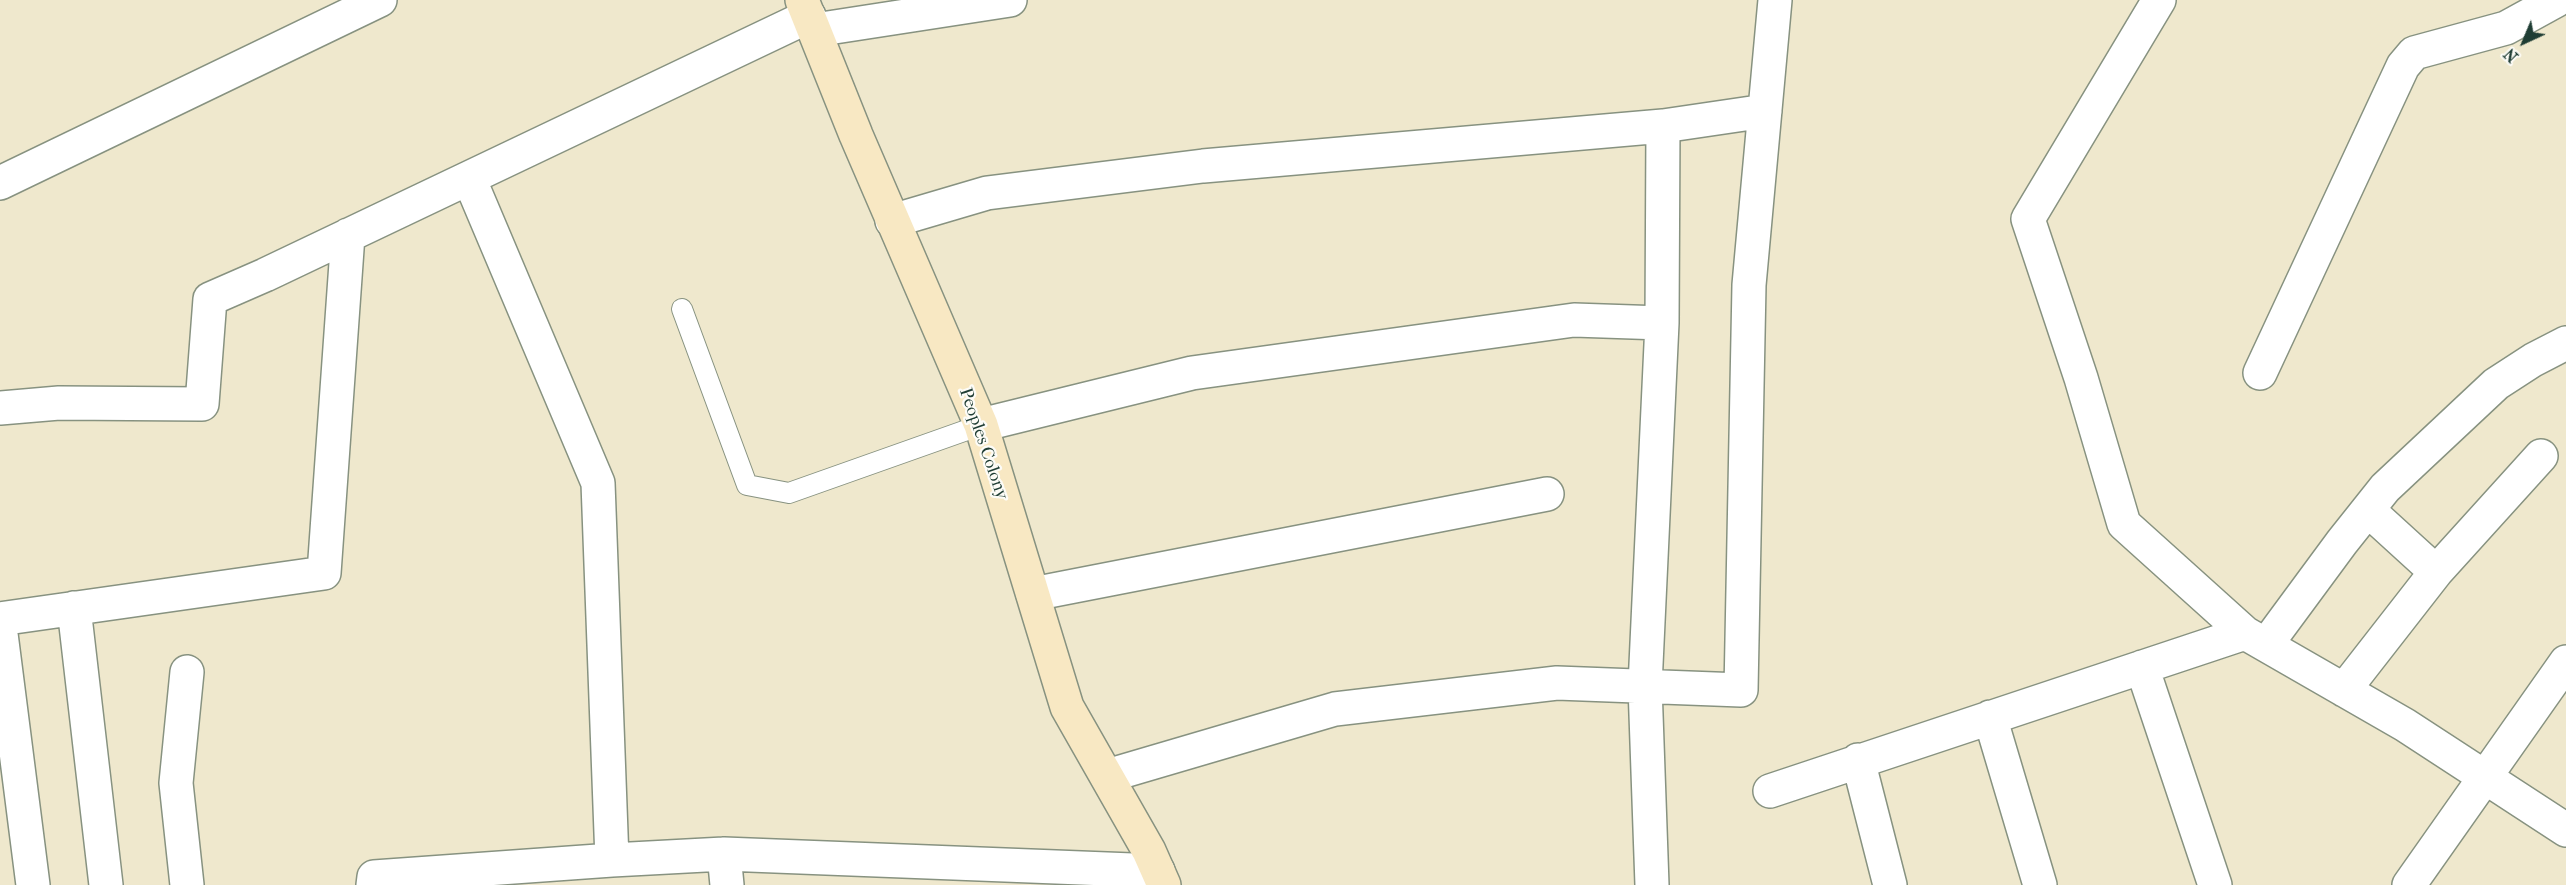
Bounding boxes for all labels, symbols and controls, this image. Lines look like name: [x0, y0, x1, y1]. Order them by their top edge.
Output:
north arrow: [2494, 12, 2554, 72]
text: N: [2500, 44, 2522, 66]
street label: Peoples Colony: [954, 385, 1012, 503]

